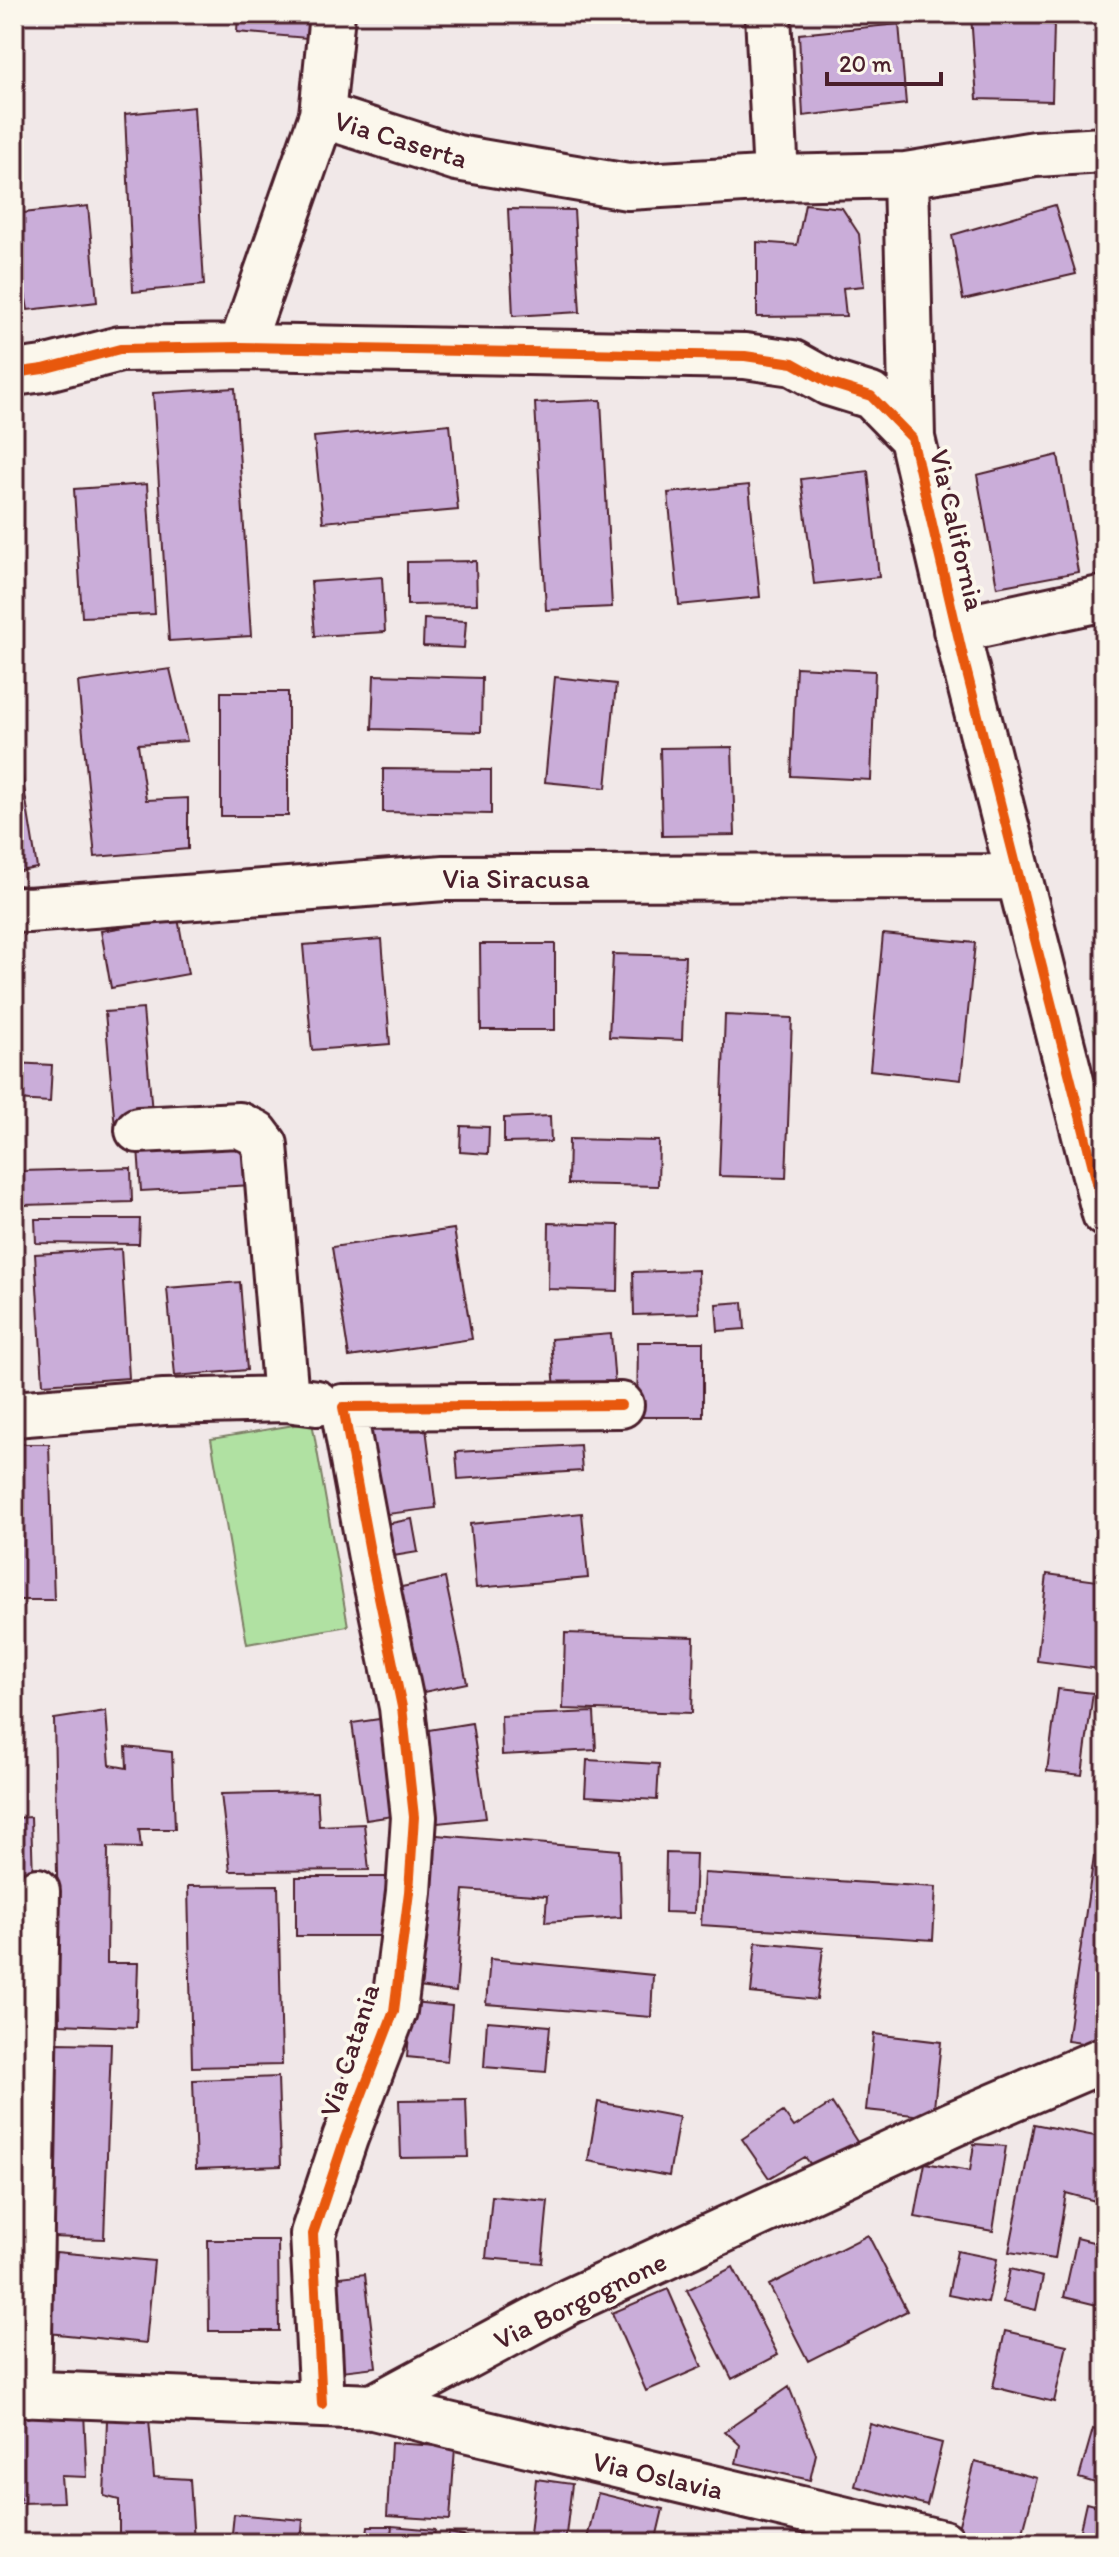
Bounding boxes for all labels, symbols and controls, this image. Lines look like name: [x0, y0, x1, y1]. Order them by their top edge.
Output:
scale bar: [827, 36, 941, 86]
text: 20 m: [839, 49, 892, 78]
street label: Via Caserta: [331, 103, 472, 175]
street label: Via California: [923, 446, 993, 615]
street label: Via Siracusa: [442, 861, 590, 895]
street label: Via Catania: [312, 1979, 387, 2121]
street label: Via Borgognone: [488, 2243, 672, 2357]
street label: Via Oslavia: [589, 2443, 727, 2507]

